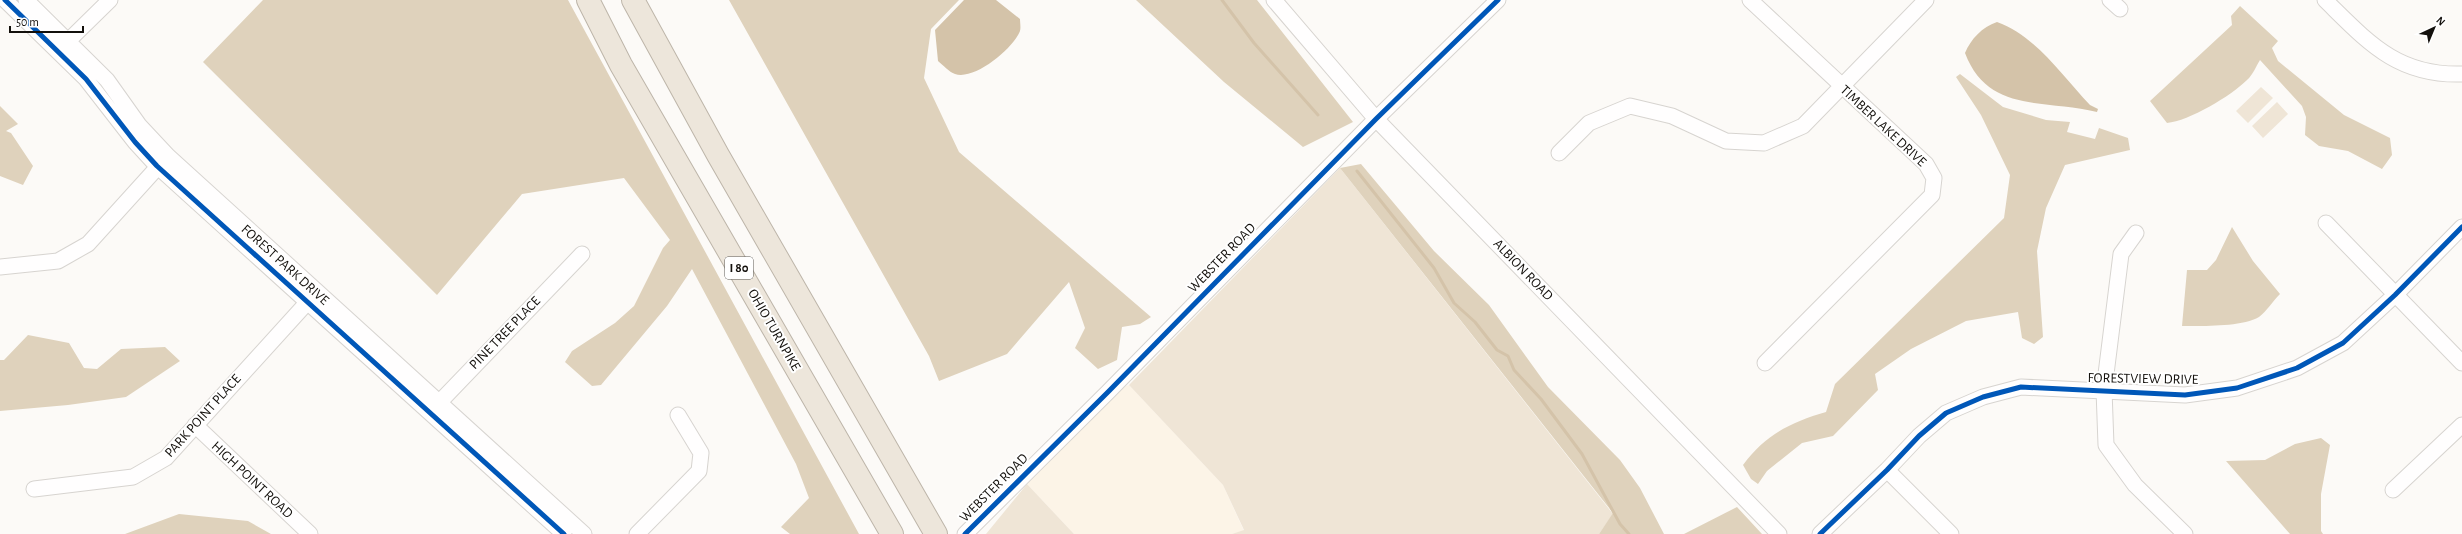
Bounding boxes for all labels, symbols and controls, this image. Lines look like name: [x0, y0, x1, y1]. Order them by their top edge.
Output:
scale bar: [10, 8, 83, 34]
north arrow: [2414, 8, 2454, 48]
text: N: [2434, 15, 2447, 28]
text: 50 m: [16, 16, 39, 28]
street label: TIMBER LAKE DRIVE: [1837, 83, 1929, 169]
street label: WEBSTER ROAD: [1186, 221, 1258, 295]
street label: FOREST PARK DRIVE: [239, 222, 332, 308]
street label: ALBION ROAD: [1490, 237, 1556, 303]
road number: I 80: [725, 257, 753, 279]
street label: OHIO TURNPIKE: [745, 287, 803, 373]
street label: PINE TREE PLACE: [467, 294, 543, 372]
street label: FORESTVIEW DRIVE: [2087, 371, 2199, 387]
street label: PARK POINT PLACE: [162, 372, 244, 460]
street label: HIGH POINT ROAD: [209, 439, 295, 521]
street label: WEBSTER ROAD: [957, 451, 1031, 525]

